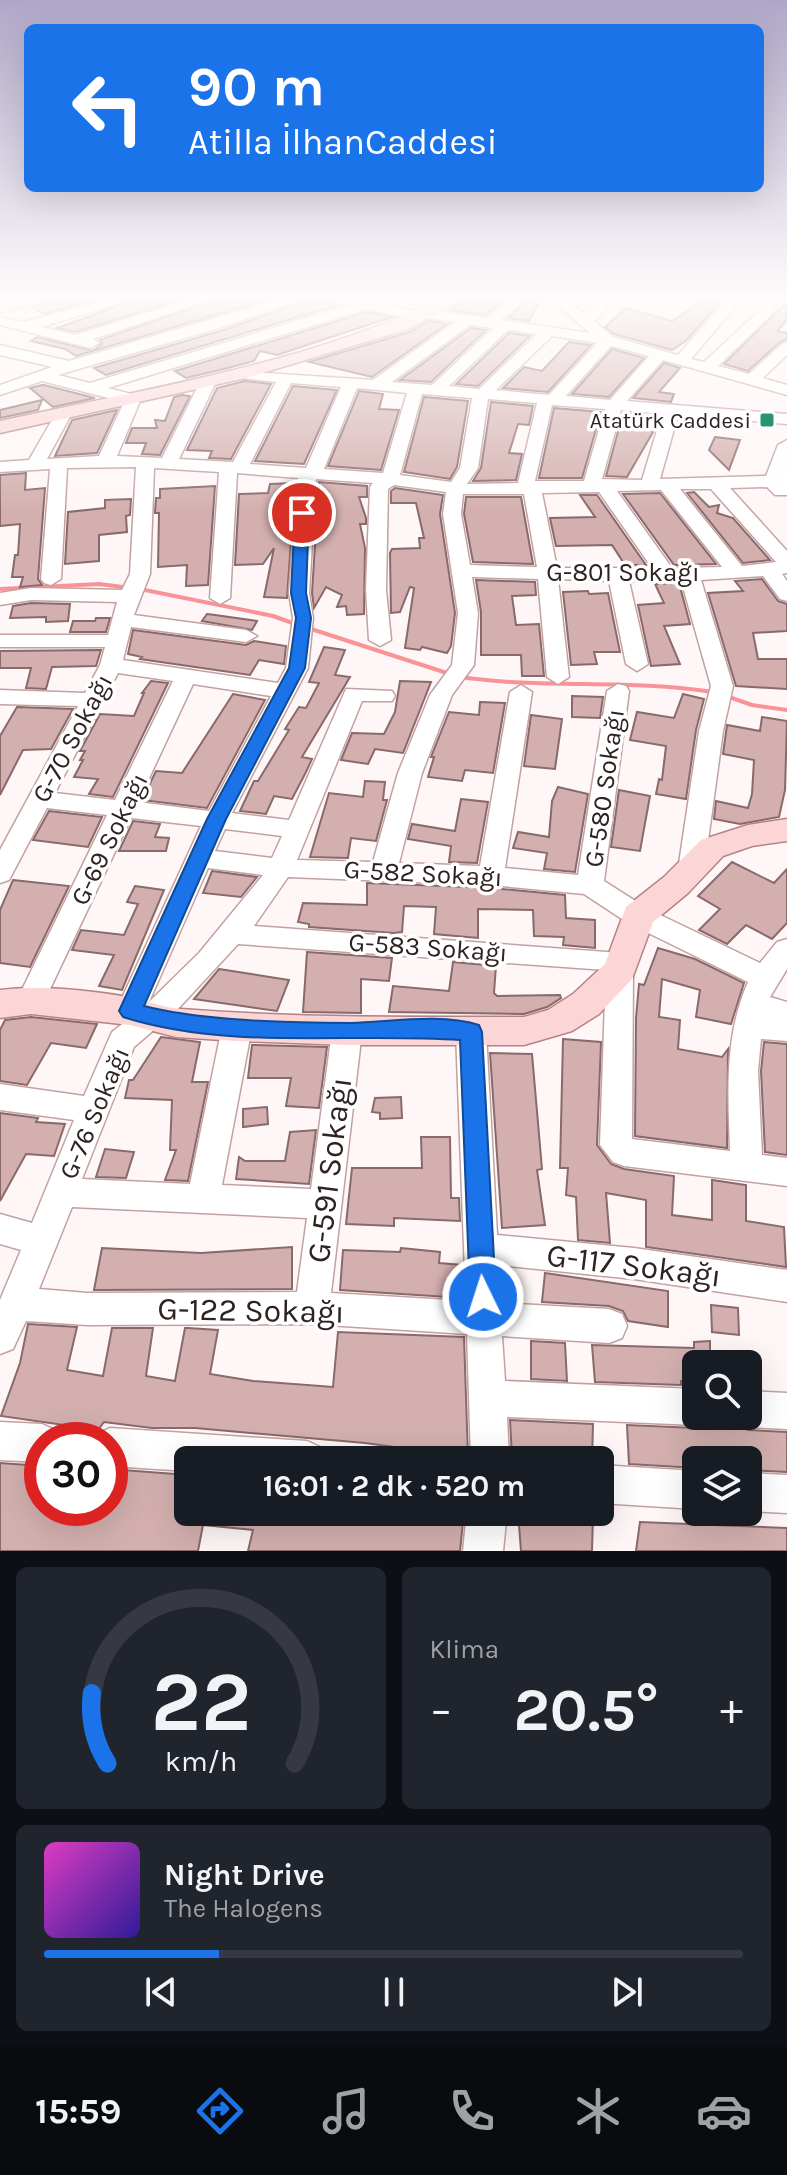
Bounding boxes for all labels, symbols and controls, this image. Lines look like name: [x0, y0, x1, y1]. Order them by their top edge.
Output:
text: 90 m: [188, 54, 325, 119]
icon: left: [56, 56, 160, 160]
text: Atilla İlhanCaddesi: [188, 121, 498, 163]
place label: Atatürk Caddesi: [590, 408, 751, 434]
marker: Atatürk Caddesi: [758, 411, 776, 429]
pin: [268, 479, 336, 547]
icon: arrive: [280, 491, 324, 535]
street label: G-801 Sokağı: [546, 557, 700, 588]
street label: G-70 Sokağı: [26, 669, 119, 808]
street label: G-580 Sokağı: [578, 707, 631, 869]
street label: G-69 Sokağı: [64, 768, 155, 910]
street label: G-582 Sokağı: [343, 854, 503, 893]
street label: G-583 Sokağı: [347, 926, 509, 969]
street label: G-76 Sokağı: [53, 1043, 136, 1184]
street label: G-591 Sokağı: [300, 1075, 359, 1265]
street label: G-117 Sokağı: [545, 1236, 723, 1295]
position arrow: [441, 1255, 525, 1339]
street label: G-122 Sokağı: [157, 1290, 345, 1331]
map controls: [682, 1350, 762, 1526]
button: search: [682, 1350, 762, 1430]
speed limit sign: 30: [24, 1422, 128, 1526]
button: layers: [682, 1446, 762, 1526]
text: 16:01 · 2 dk · 520 m: [263, 1468, 525, 1504]
text: Klima: [430, 1634, 499, 1665]
text: 22: [150, 1654, 251, 1751]
text: 20.5°: [514, 1675, 659, 1745]
text: −: [430, 1684, 453, 1735]
text: +: [720, 1684, 743, 1735]
text: km/h: [165, 1745, 237, 1778]
text: Night Drive: [164, 1857, 325, 1893]
text: The Halogens: [164, 1893, 323, 1924]
icon: previous: [139, 1970, 183, 2014]
icon: pause: [372, 1970, 416, 2014]
icon: next: [605, 1970, 649, 2014]
icon: directions: [192, 2083, 248, 2139]
icon: music: [318, 2083, 374, 2139]
icon: phone: [444, 2083, 500, 2139]
icon: climate: [570, 2083, 626, 2139]
icon: car: [696, 2083, 752, 2139]
text: 15:59: [35, 2090, 121, 2132]

